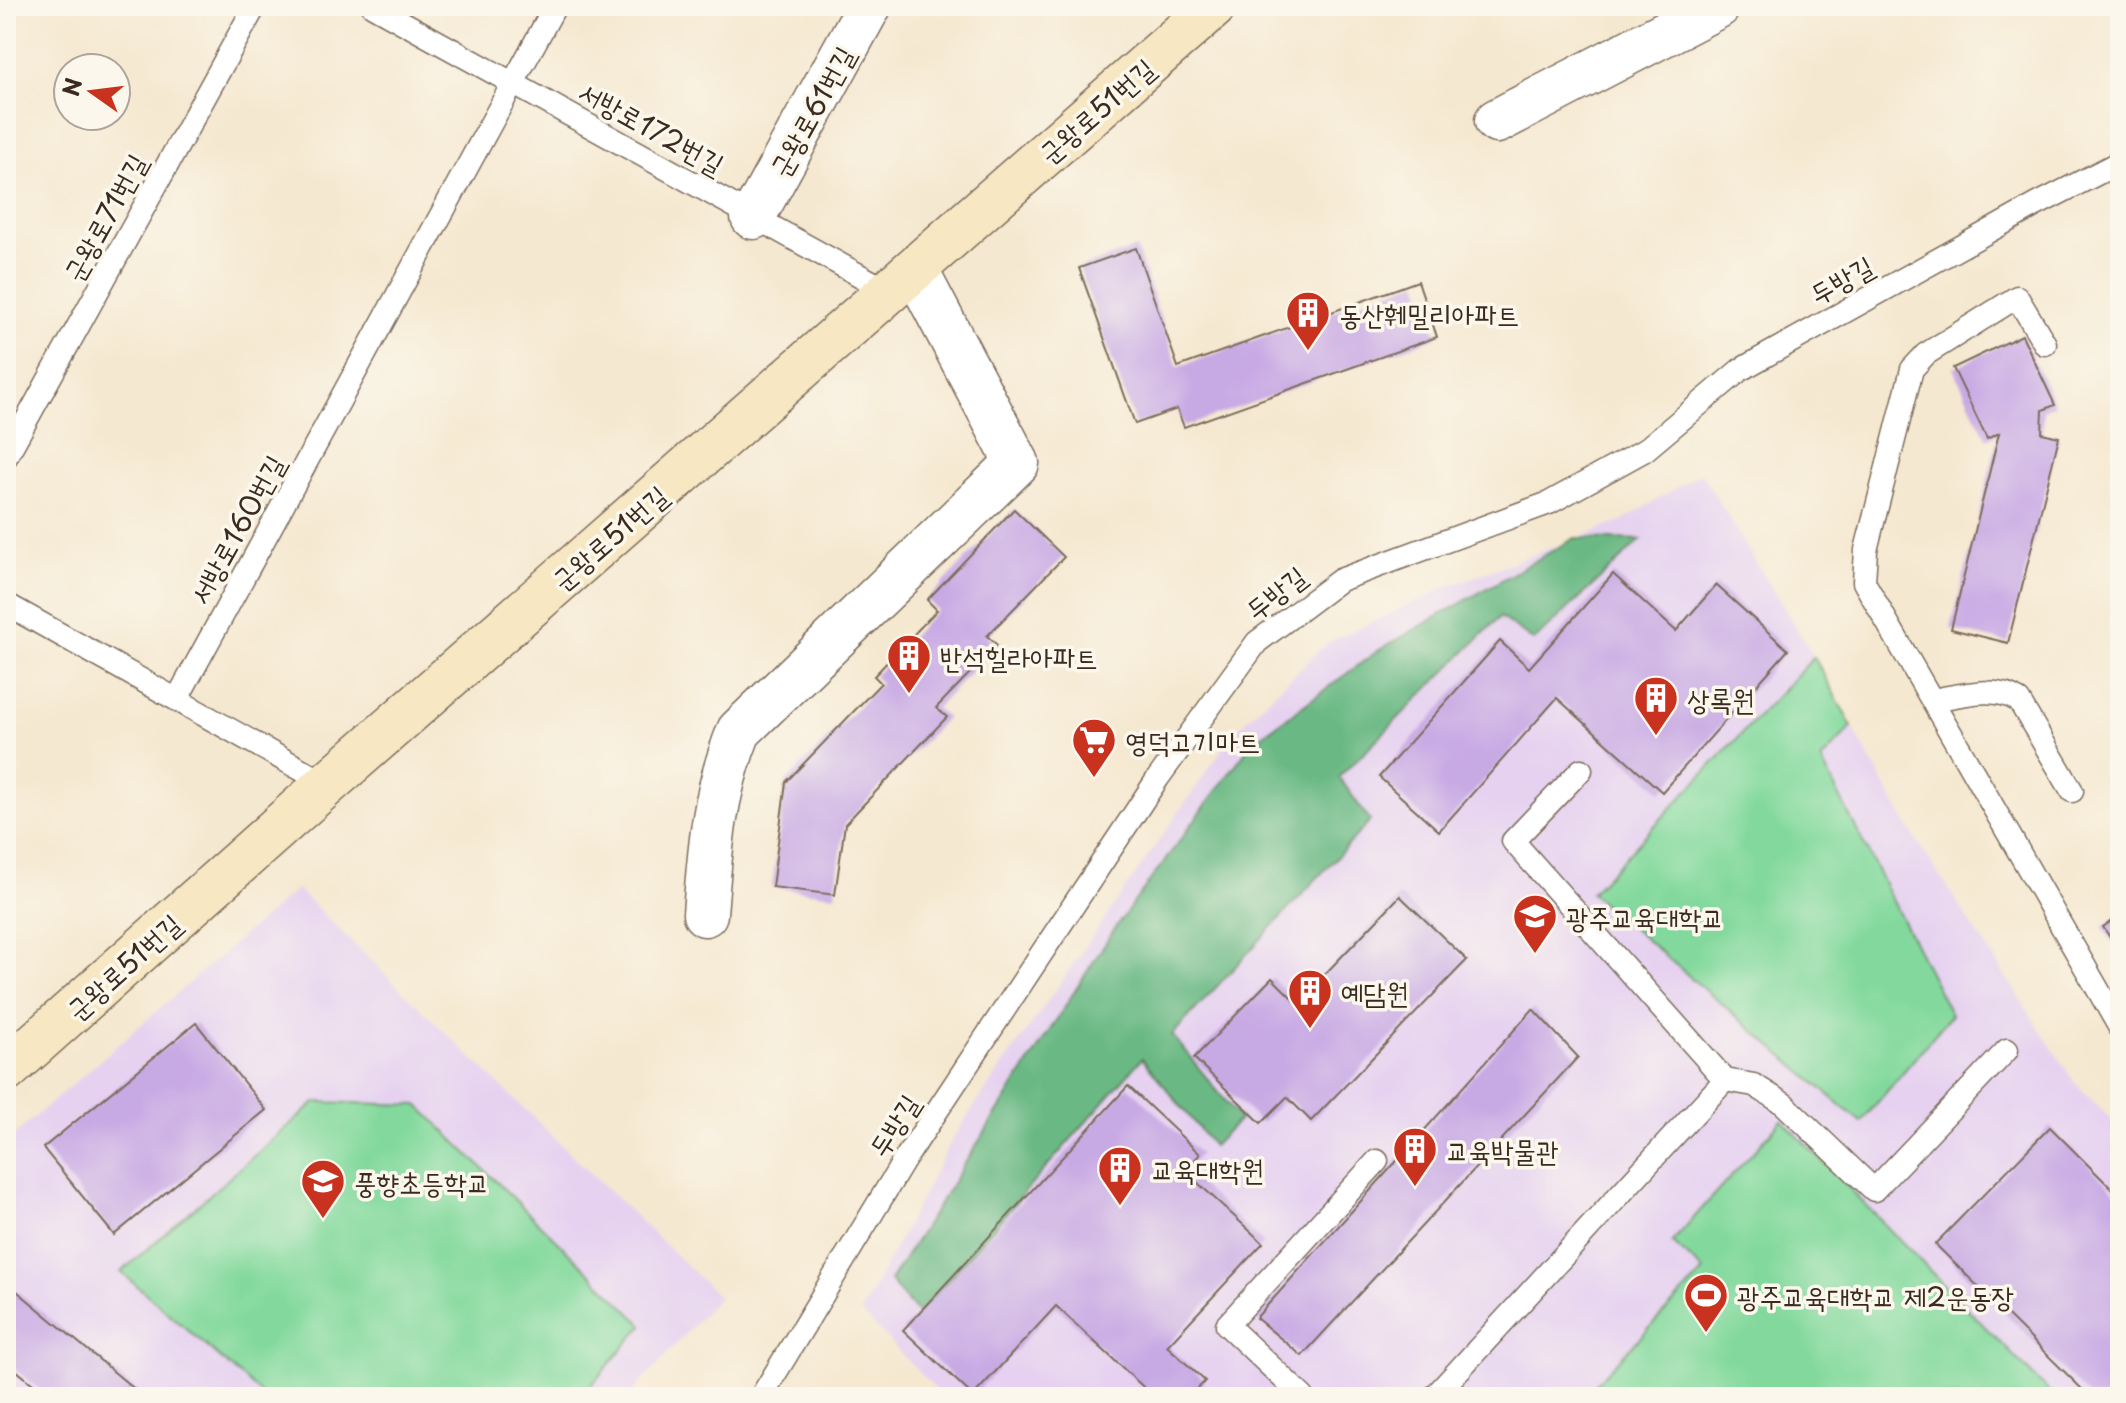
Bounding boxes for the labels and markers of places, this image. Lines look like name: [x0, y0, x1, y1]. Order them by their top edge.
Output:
building icon: 동산훼밀리아파트: [1284, 289, 1332, 352]
place label: 동산훼밀리아파트: [1339, 292, 1519, 335]
building icon: 반석힐라아파트: [885, 632, 933, 695]
place label: 반석힐라아파트: [940, 635, 1098, 678]
building icon: 상록원: [1632, 674, 1680, 737]
place label: 상록원: [1687, 677, 1755, 720]
supermarket icon: 영덕고기마트: [1070, 716, 1118, 779]
place label: 영덕고기마트: [1125, 719, 1260, 762]
school or university icon: 광주교육대학교: [1511, 892, 1559, 955]
place label: 광주교육대학교: [1566, 895, 1724, 938]
building icon: 예담원: [1286, 967, 1334, 1030]
place label: 예담원: [1341, 970, 1409, 1013]
building icon: 교육박물관: [1391, 1125, 1439, 1188]
place label: 교육박물관: [1446, 1128, 1559, 1171]
building icon: 교육대학원: [1096, 1144, 1144, 1207]
place label: 교육대학원: [1151, 1147, 1264, 1190]
school or university icon: 풍향초등학교: [299, 1157, 347, 1220]
place label: 풍향초등학교: [354, 1160, 489, 1203]
sports icon: 광주교육대학교 제2운동장: [1682, 1271, 1730, 1334]
place label: 광주교육대학교 제2운동장: [1737, 1274, 2014, 1317]

